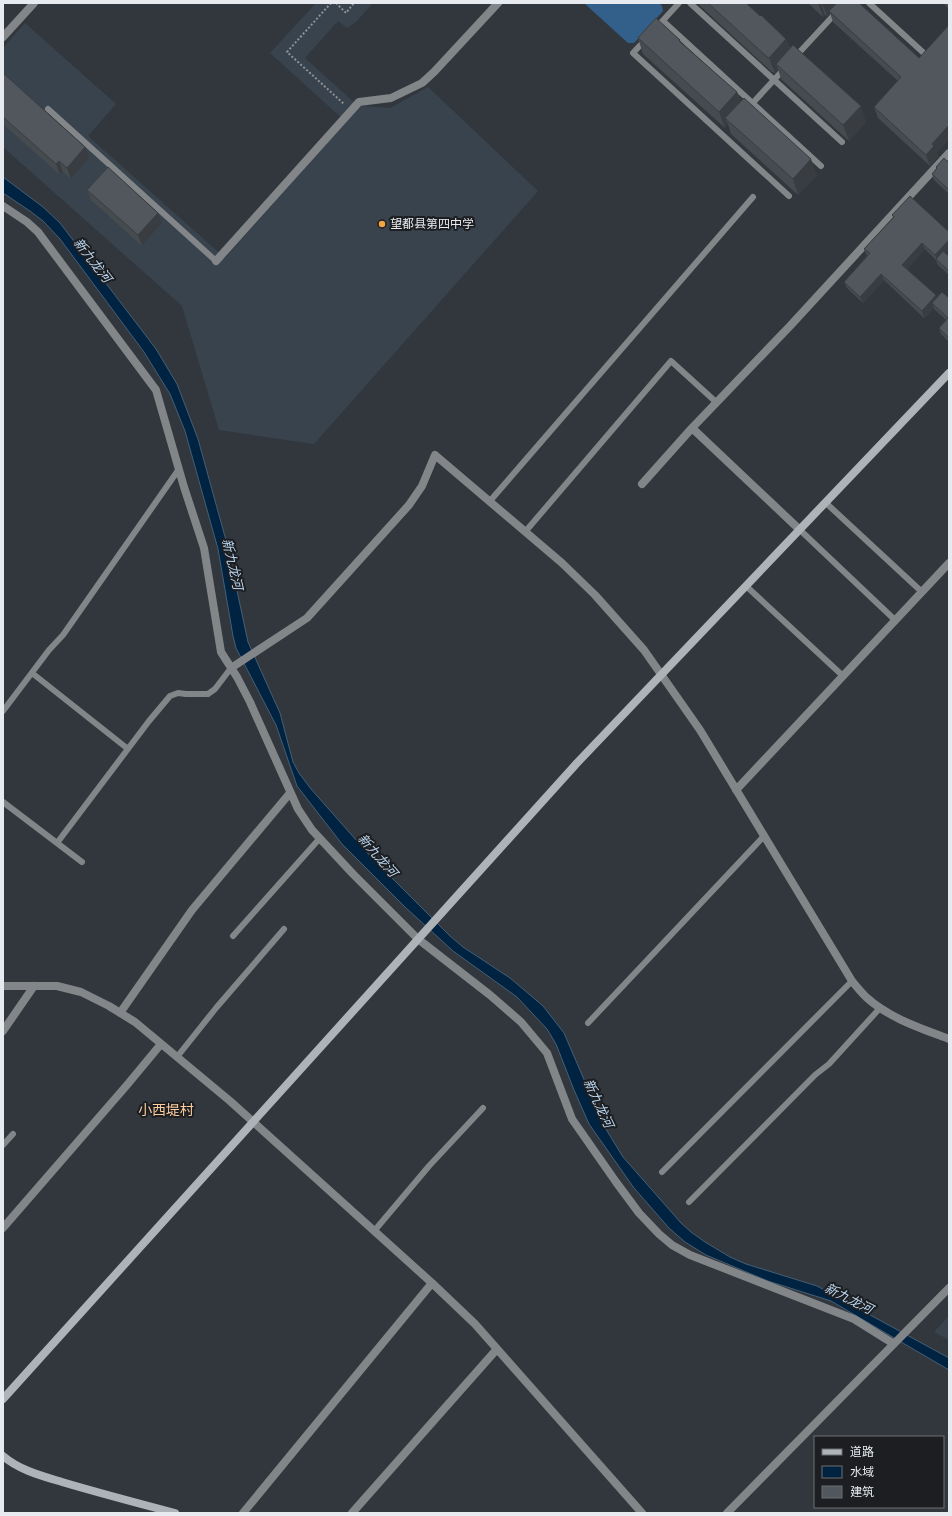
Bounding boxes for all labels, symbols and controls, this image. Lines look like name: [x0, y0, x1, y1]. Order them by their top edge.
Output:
place label: 望都县第四中学: [390, 215, 474, 232]
marker: 望都县第四中学: [377, 219, 387, 229]
water label: 新九龙河: [70, 234, 118, 288]
water label: 新九龙河: [218, 537, 248, 594]
water label: 新九龙河: [354, 829, 404, 883]
water label: 新九龙河: [580, 1076, 619, 1133]
district label: 小西堤村: [138, 1100, 194, 1119]
water label: 新九龙河: [822, 1278, 879, 1319]
legend: [814, 1436, 944, 1508]
text: 道路: [850, 1443, 874, 1460]
text: 水域: [850, 1463, 874, 1480]
text: 建筑: [850, 1483, 874, 1500]

